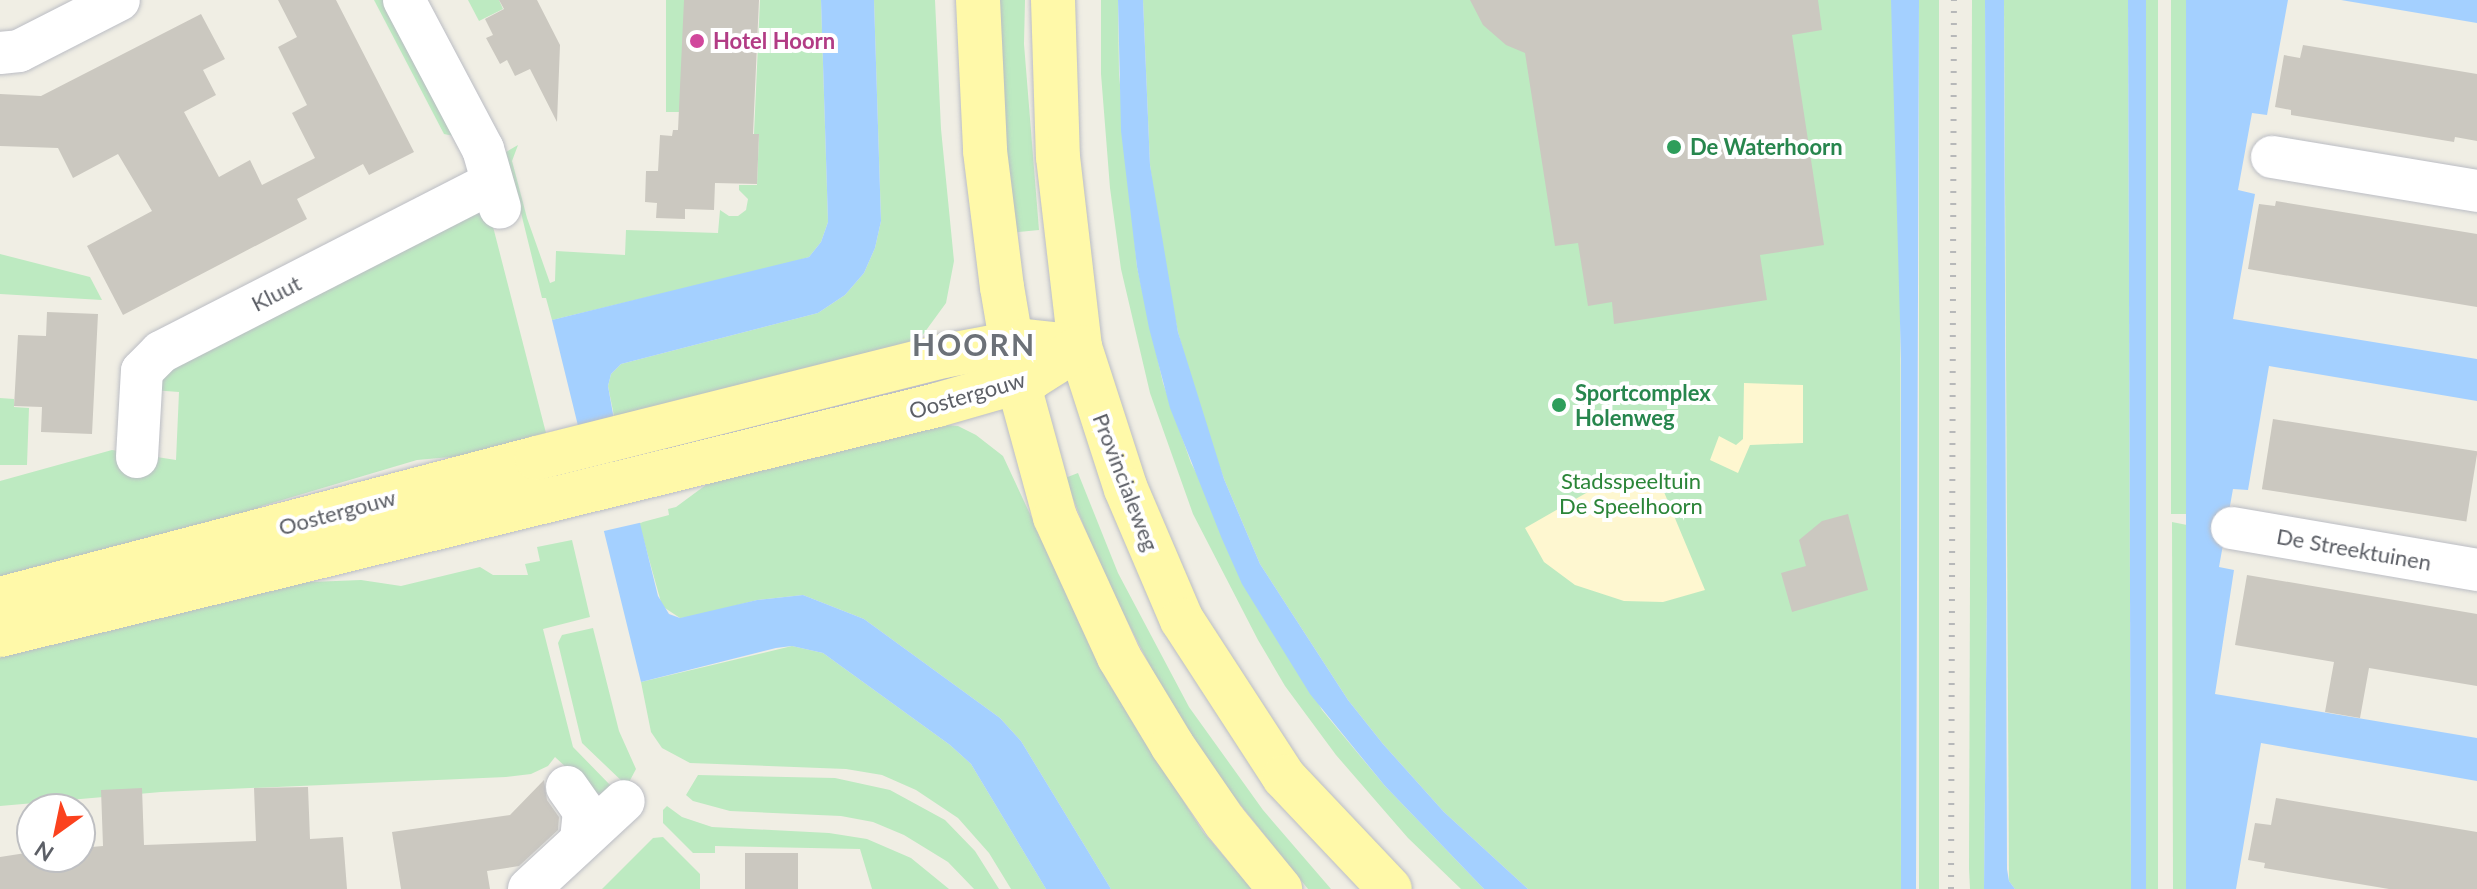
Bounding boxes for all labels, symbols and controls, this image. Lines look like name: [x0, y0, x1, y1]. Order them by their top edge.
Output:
place label: Hotel Hoorn: [713, 28, 835, 54]
marker: Hotel Hoorn: [688, 32, 706, 50]
place label: De Waterhoorn: [1690, 134, 1843, 160]
marker: De Waterhoorn: [1665, 138, 1683, 156]
street label: Kluut: [247, 269, 305, 317]
district label: HOORN: [912, 326, 1036, 362]
street label: Oostergouw: [906, 366, 1028, 424]
place label: Sportcomplex Holenweg: [1575, 379, 1711, 430]
marker: Sportcomplex Holenweg: [1550, 396, 1568, 414]
street label: Provincialeweg: [1088, 409, 1164, 555]
park label: Stadsspeeltuin De Speelhoorn: [1559, 467, 1703, 518]
street label: Oostergouw: [276, 484, 398, 540]
street label: De Streektuinen: [2275, 522, 2433, 576]
north arrow: [16, 793, 96, 873]
text: N: [29, 836, 58, 868]

